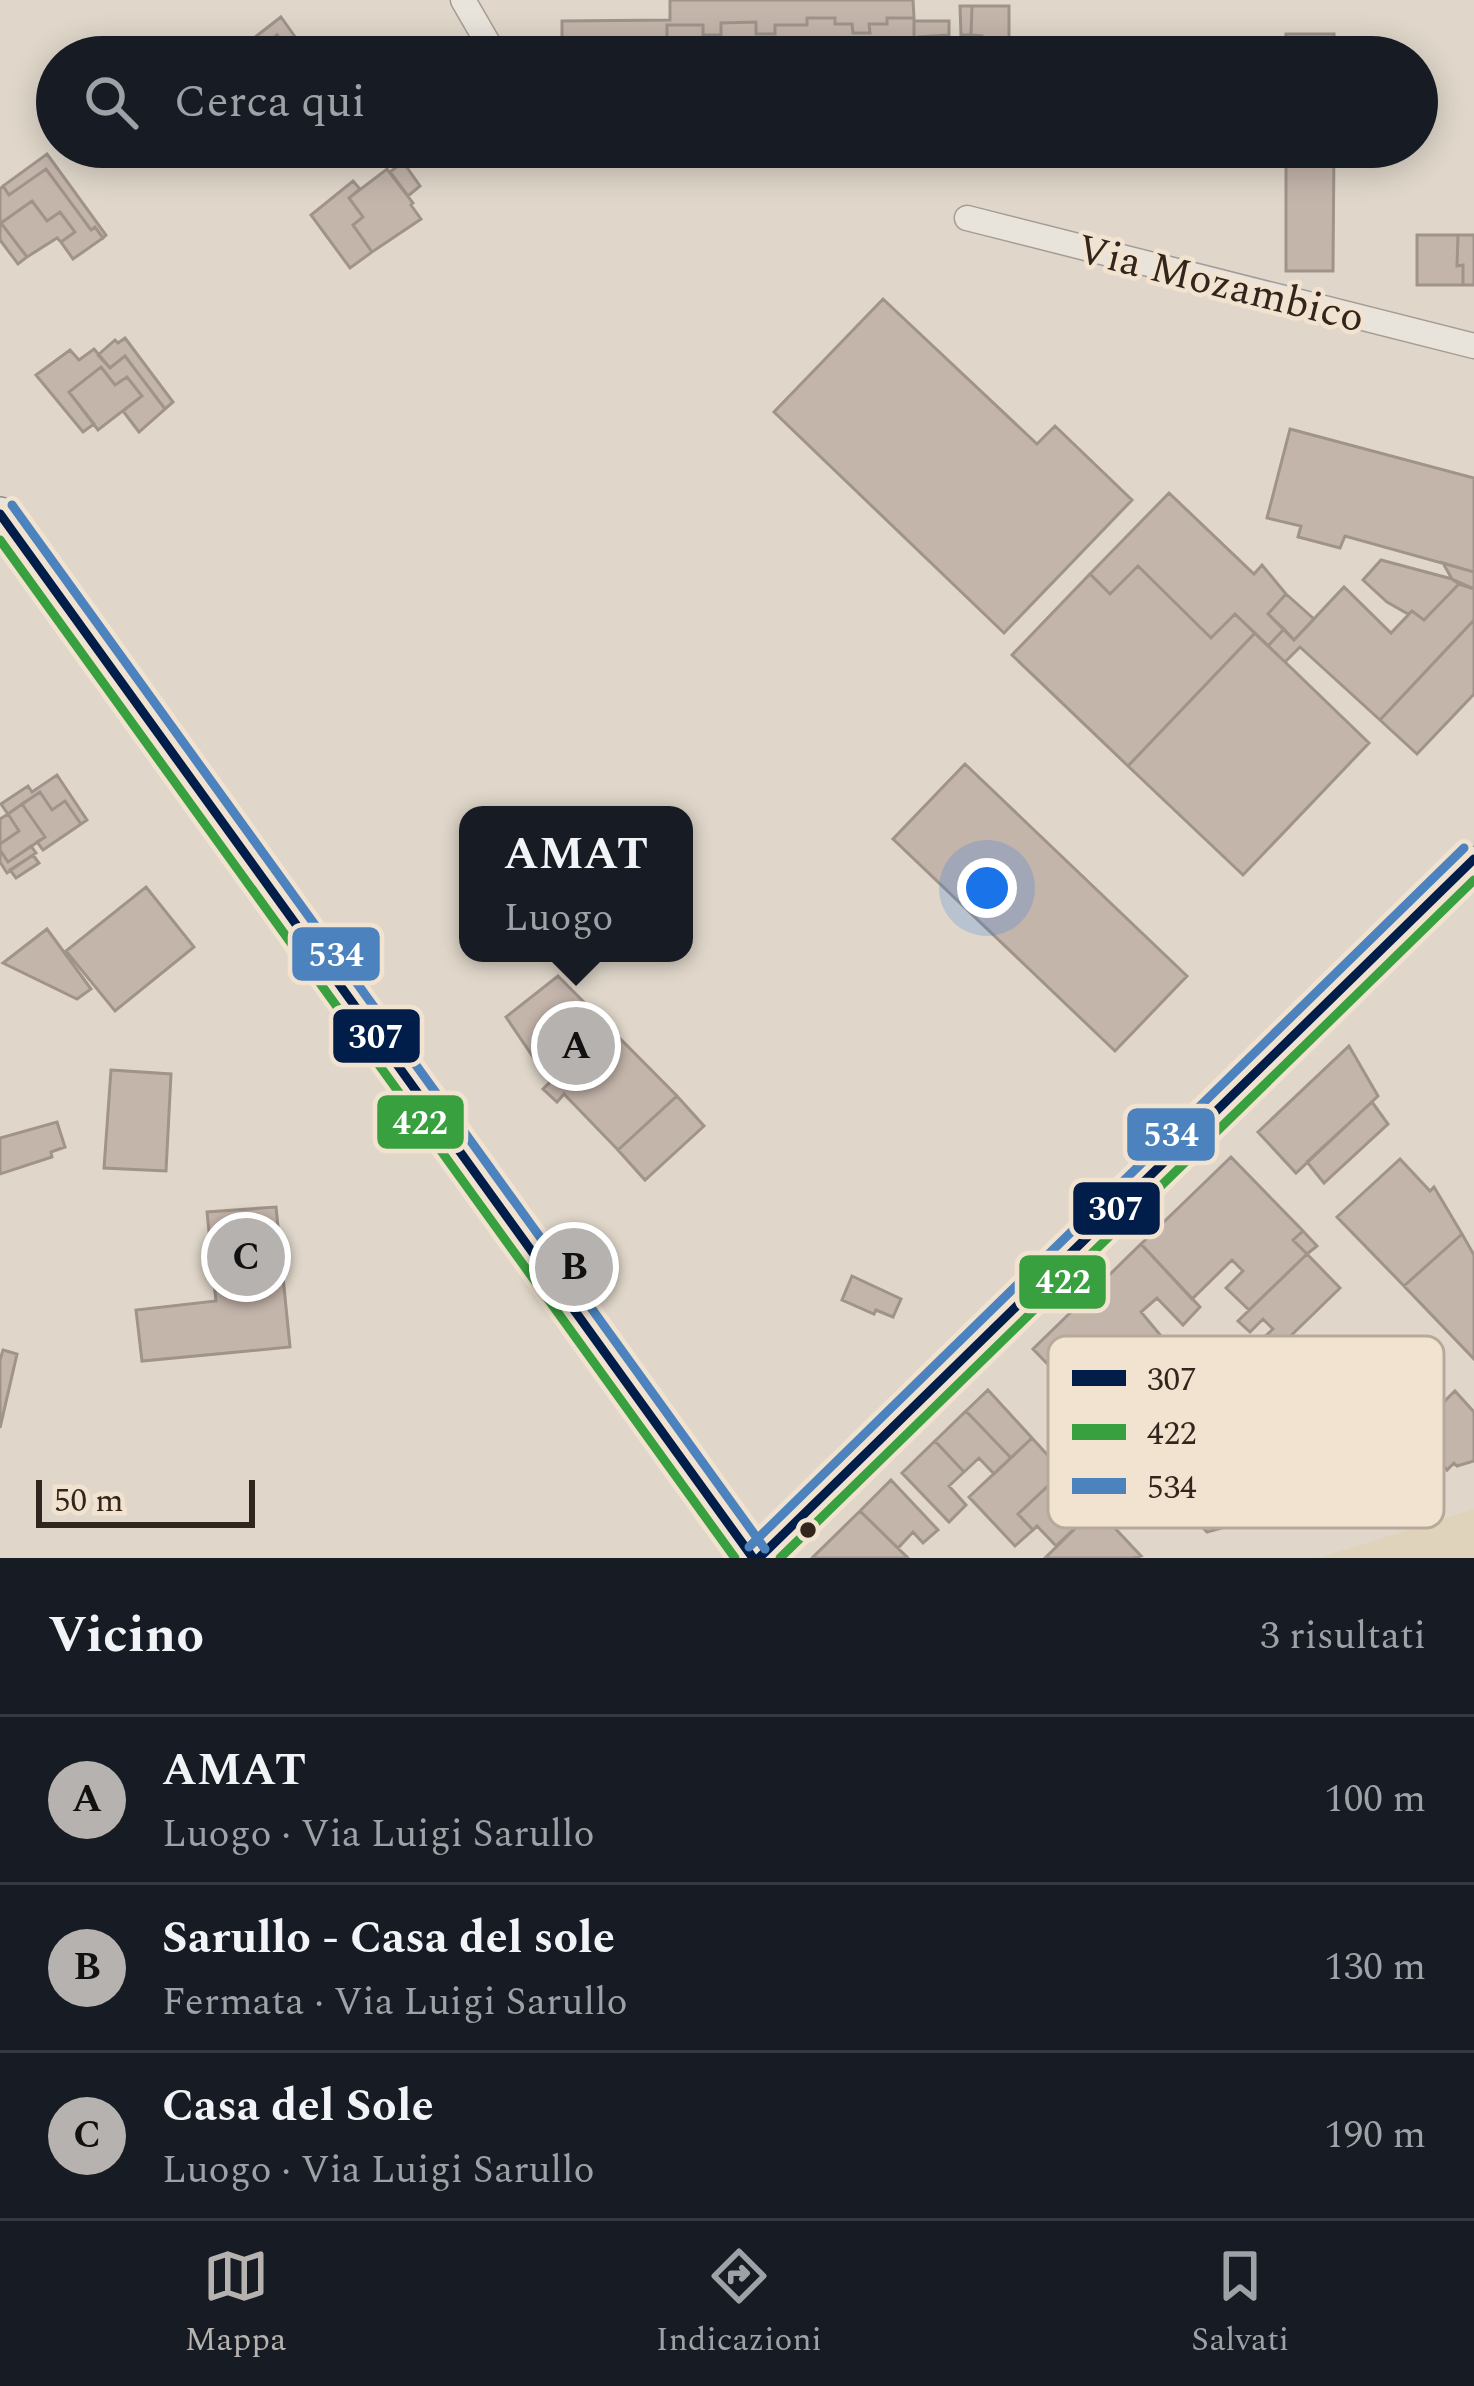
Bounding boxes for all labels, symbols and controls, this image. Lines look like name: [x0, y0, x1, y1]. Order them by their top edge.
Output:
search box: [36, 36, 1438, 168]
text: Cerca qui: [174, 68, 366, 137]
icon: search: [78, 69, 144, 135]
street label: Via Mozambico: [1070, 218, 1371, 351]
popup: [459, 806, 693, 962]
text: AMAT: [504, 820, 648, 889]
your location: [957, 858, 1017, 918]
text: Luogo: [504, 889, 613, 948]
line badge: 534: [290, 925, 382, 983]
text: 534: [308, 931, 364, 981]
pin: A: [537, 1001, 615, 1091]
line badge: 307: [331, 1007, 422, 1065]
text: 307: [348, 1013, 404, 1063]
line badge: 422: [375, 1093, 466, 1151]
text: 422: [392, 1099, 448, 1149]
line badge: 534: [1125, 1106, 1217, 1163]
text: 534: [1143, 1111, 1199, 1161]
line badge: 307: [1071, 1180, 1162, 1237]
text: 307: [1088, 1185, 1144, 1235]
pin: C: [207, 1212, 285, 1302]
pin: B: [535, 1222, 613, 1312]
line badge: 422: [1017, 1253, 1108, 1311]
text: 422: [1035, 1258, 1091, 1308]
legend: [1048, 1336, 1444, 1528]
text: 307: [1147, 1355, 1197, 1405]
text: 422: [1147, 1409, 1197, 1459]
text: 534: [1147, 1463, 1197, 1513]
scale bar: [36, 1474, 255, 1527]
text: 50 m: [54, 1476, 124, 1526]
unlabelled marker: [797, 1519, 819, 1541]
text: Vicino: [48, 1597, 204, 1675]
text: 3 risultati: [1260, 1607, 1426, 1666]
text: AMAT: [162, 1736, 306, 1805]
text: A: [72, 1770, 102, 1829]
text: 100 m: [1324, 1770, 1426, 1829]
text: Luogo · Via Luigi Sarullo: [162, 1805, 595, 1864]
text: Sarullo - Casa del sole: [162, 1904, 615, 1973]
text: B: [73, 1938, 101, 1997]
text: 130 m: [1324, 1938, 1426, 1997]
text: Fermata · Via Luigi Sarullo: [162, 1973, 627, 2032]
text: Casa del Sole: [162, 2072, 434, 2141]
text: C: [73, 2106, 101, 2165]
text: 190 m: [1324, 2106, 1426, 2165]
text: Luogo · Via Luigi Sarullo: [162, 2141, 595, 2200]
tab: Mappa: [185, 2243, 286, 2365]
tab: Indicazioni: [656, 2243, 822, 2365]
tab: Salvati: [1191, 2243, 1289, 2365]

